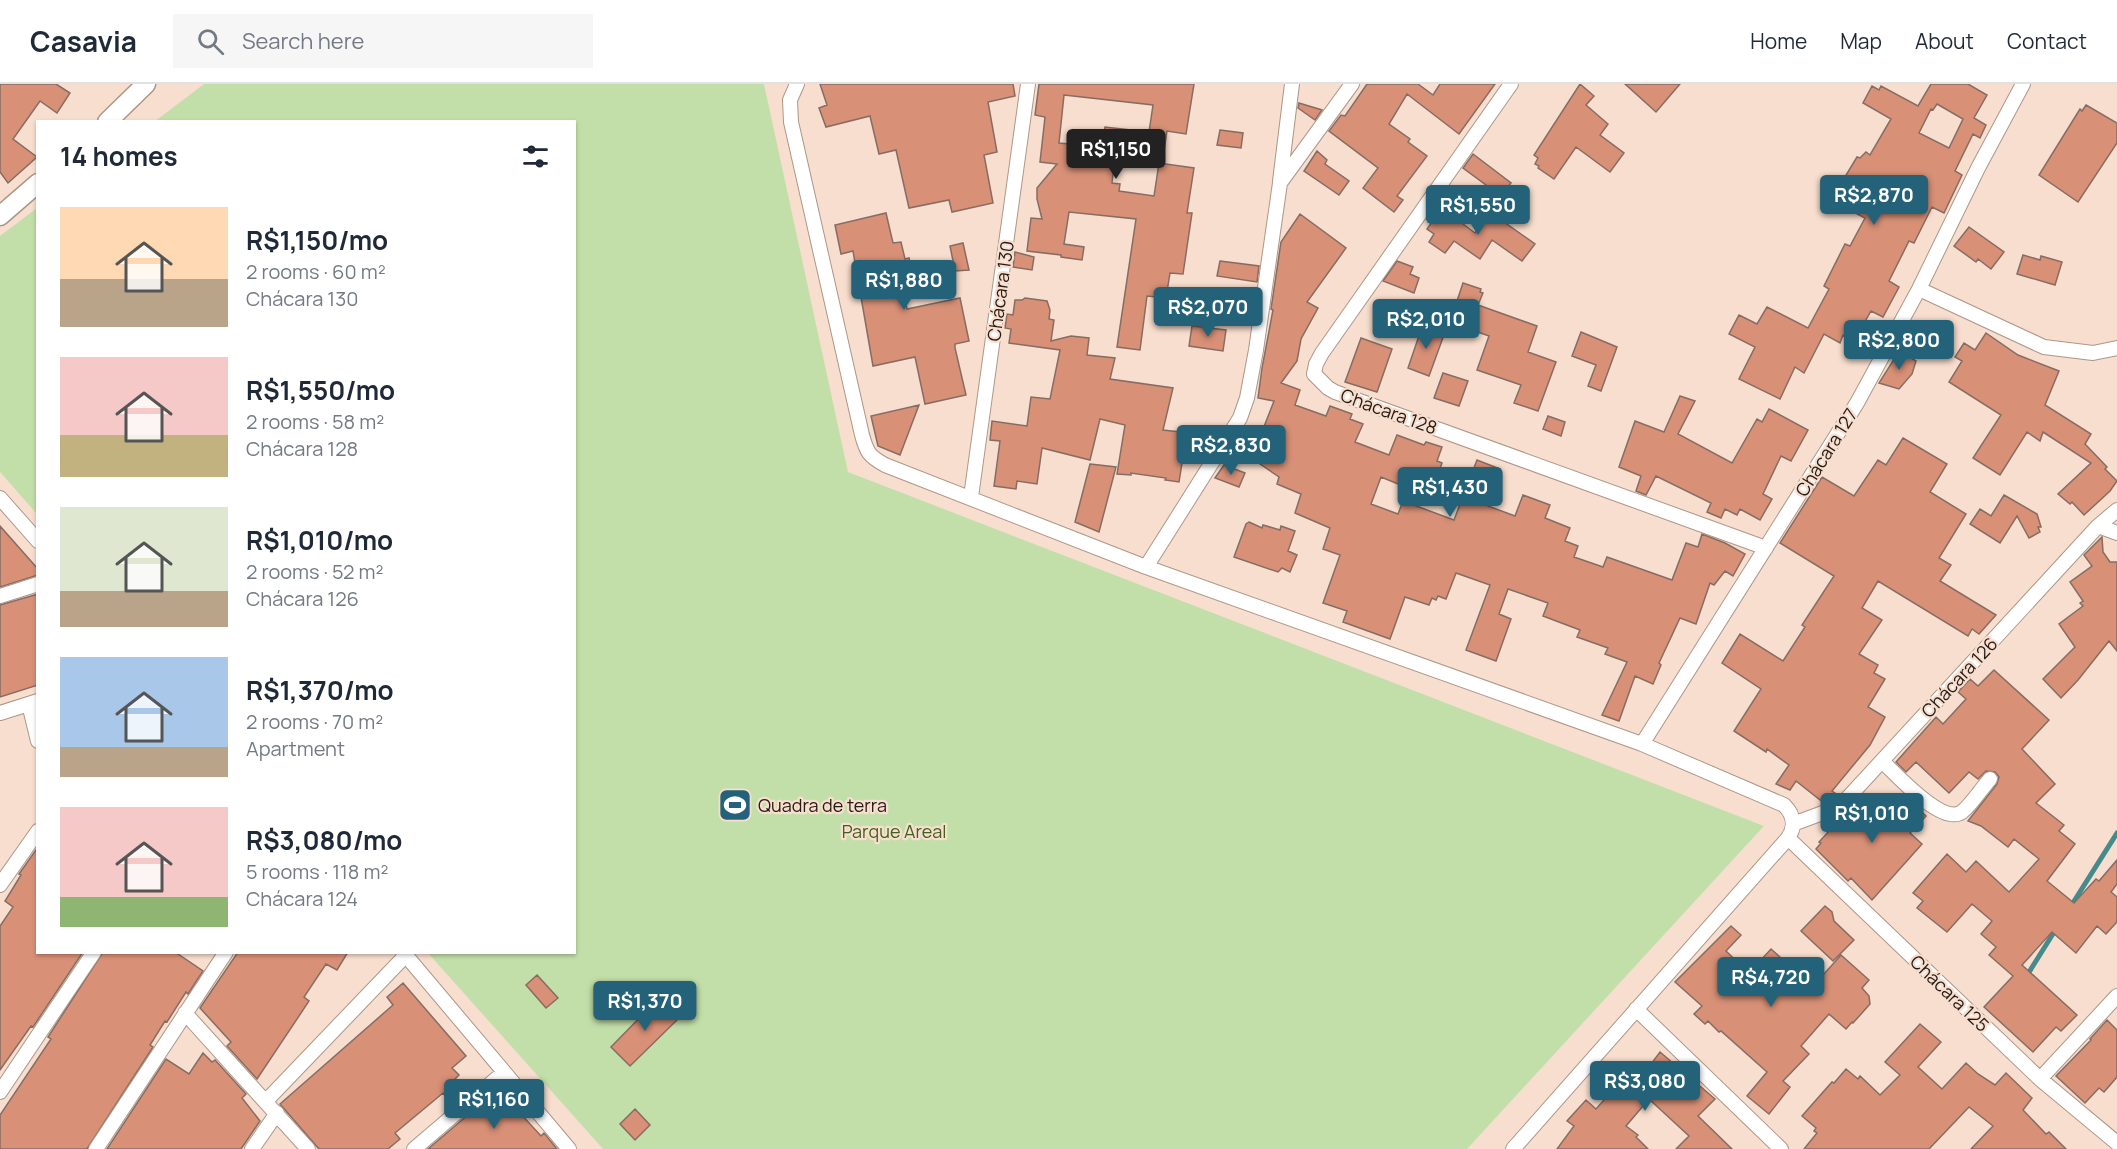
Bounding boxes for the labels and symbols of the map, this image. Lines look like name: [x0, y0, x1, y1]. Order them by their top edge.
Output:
pin: R$1,150: [1061, 129, 1171, 180]
pin: R$2,870: [1819, 175, 1929, 226]
pin: R$1,550: [1423, 185, 1533, 236]
street label: Chácara 130: [981, 239, 1019, 343]
pin: R$1,880: [849, 260, 959, 311]
pin: R$2,070: [1153, 287, 1263, 338]
pin: R$2,010: [1371, 299, 1481, 350]
pin: R$2,800: [1844, 320, 1954, 371]
street label: Chácara 128: [1337, 382, 1441, 440]
street label: Chácara 127: [1789, 403, 1863, 501]
pin: R$2,830: [1176, 425, 1286, 476]
pin: R$1,430: [1395, 467, 1505, 518]
street label: Chácara 126: [1916, 632, 2002, 722]
sports icon: Quadra de terra: [717, 787, 753, 823]
place label: Quadra de terra: [758, 793, 887, 817]
pin: R$1,010: [1817, 793, 1927, 844]
park label: Parque Areal: [842, 819, 946, 843]
street label: Chácara 125: [1905, 949, 1995, 1037]
pin: R$4,720: [1716, 957, 1826, 1008]
pin: R$1,370: [590, 981, 700, 1032]
pin: R$3,080: [1590, 1061, 1700, 1112]
pin: R$1,160: [439, 1079, 549, 1130]

